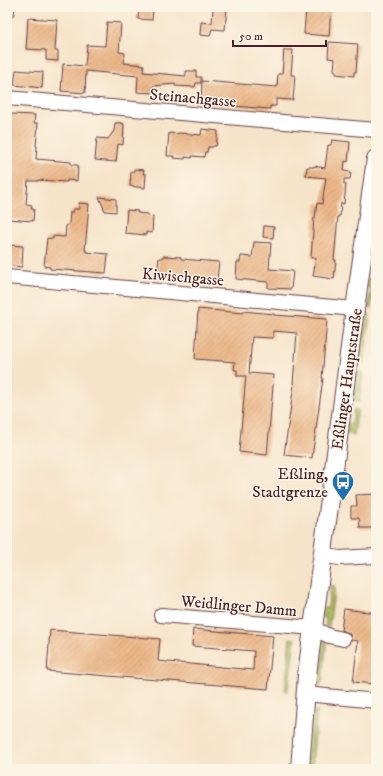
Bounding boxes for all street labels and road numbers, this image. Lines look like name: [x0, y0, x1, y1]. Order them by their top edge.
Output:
street label: Steinachgasse: [149, 84, 237, 112]
street label: Kiwischgasse: [141, 263, 225, 291]
street label: Eßlinger Hauptstraße: [327, 307, 367, 451]
street label: Weidlinger Damm: [179, 591, 298, 621]

